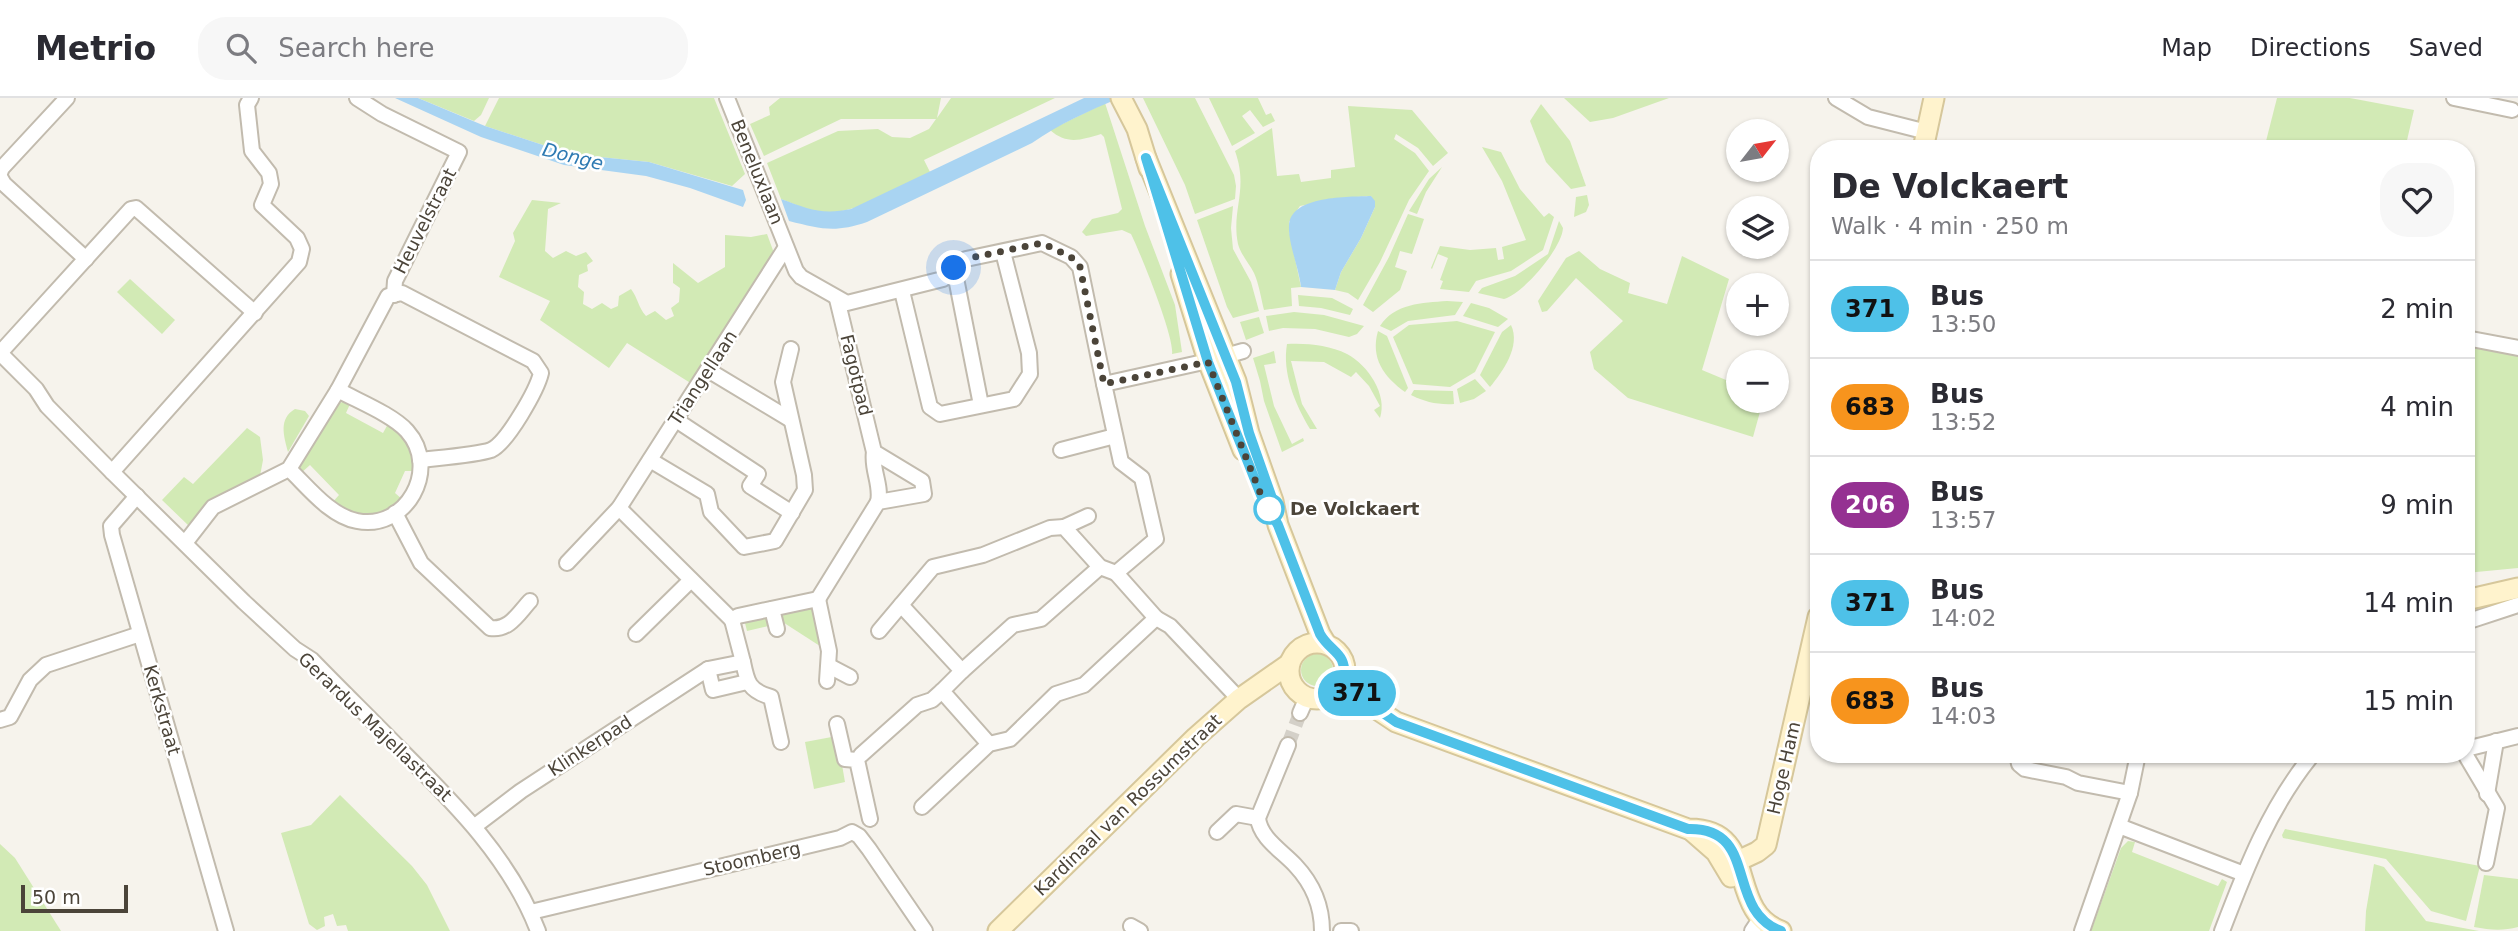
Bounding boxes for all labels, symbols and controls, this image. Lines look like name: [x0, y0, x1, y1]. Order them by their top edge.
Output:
search box: [198, 17, 688, 80]
text: Metrio: [35, 29, 156, 68]
icon: search: [222, 29, 260, 67]
text: Search here: [278, 33, 434, 63]
text: Map: [2161, 34, 2212, 62]
text: Directions: [2250, 34, 2371, 62]
text: Saved: [2409, 34, 2483, 62]
street label: Beneluxlaan: [727, 116, 788, 227]
north arrow: [1726, 119, 1788, 182]
map controls: [1726, 119, 1789, 413]
water label: Donge: [540, 138, 606, 174]
button: heart: [2380, 163, 2454, 237]
street label: Heuvelstraat: [389, 164, 460, 277]
text: De Volckaert: [1831, 167, 2068, 206]
button: layers: [1726, 196, 1789, 259]
text: Walk · 4 min · 250 m: [1831, 213, 2069, 239]
your location: [936, 250, 971, 285]
button: +: [1726, 273, 1789, 336]
text: Bus: [1930, 281, 1984, 311]
text: 2 min: [2380, 294, 2454, 324]
text: 371: [1845, 295, 1895, 323]
text: 13:50: [1930, 311, 1996, 337]
street label: Triangellaan: [664, 326, 741, 430]
street label: Fagotpad: [836, 332, 877, 418]
button: −: [1726, 350, 1789, 413]
text: Bus: [1930, 379, 1984, 409]
text: 4 min: [2380, 392, 2454, 422]
text: 683: [1845, 393, 1895, 421]
text: 13:52: [1930, 409, 1996, 435]
text: Bus: [1930, 477, 1984, 507]
text: 9 min: [2380, 490, 2454, 520]
text: 206: [1845, 491, 1895, 519]
marker: De Volckaert: [1254, 494, 1284, 524]
place label: De Volckaert: [1290, 498, 1420, 519]
text: 13:57: [1930, 507, 1996, 533]
text: Bus: [1930, 575, 1984, 605]
text: 14 min: [2364, 588, 2454, 618]
text: 371: [1845, 589, 1895, 617]
text: 14:02: [1930, 605, 1996, 631]
street label: Gerardus Majellastraat: [294, 648, 456, 805]
street label: Kerkstraat: [140, 662, 185, 757]
line badge: 371: [1317, 670, 1397, 716]
text: Bus: [1930, 673, 1984, 703]
text: 371: [1332, 679, 1382, 707]
text: 15 min: [2364, 686, 2454, 716]
text: 683: [1845, 687, 1895, 715]
text: 14:03: [1930, 703, 1996, 729]
street label: Kardinaal van Rossumstraat: [1030, 709, 1226, 900]
street label: Klinkerpad: [544, 711, 635, 780]
street label: Hoge Ham: [1763, 719, 1804, 816]
street label: Stoomberg: [701, 837, 803, 880]
scale bar: [21, 882, 128, 914]
text: 50 m: [32, 886, 81, 908]

